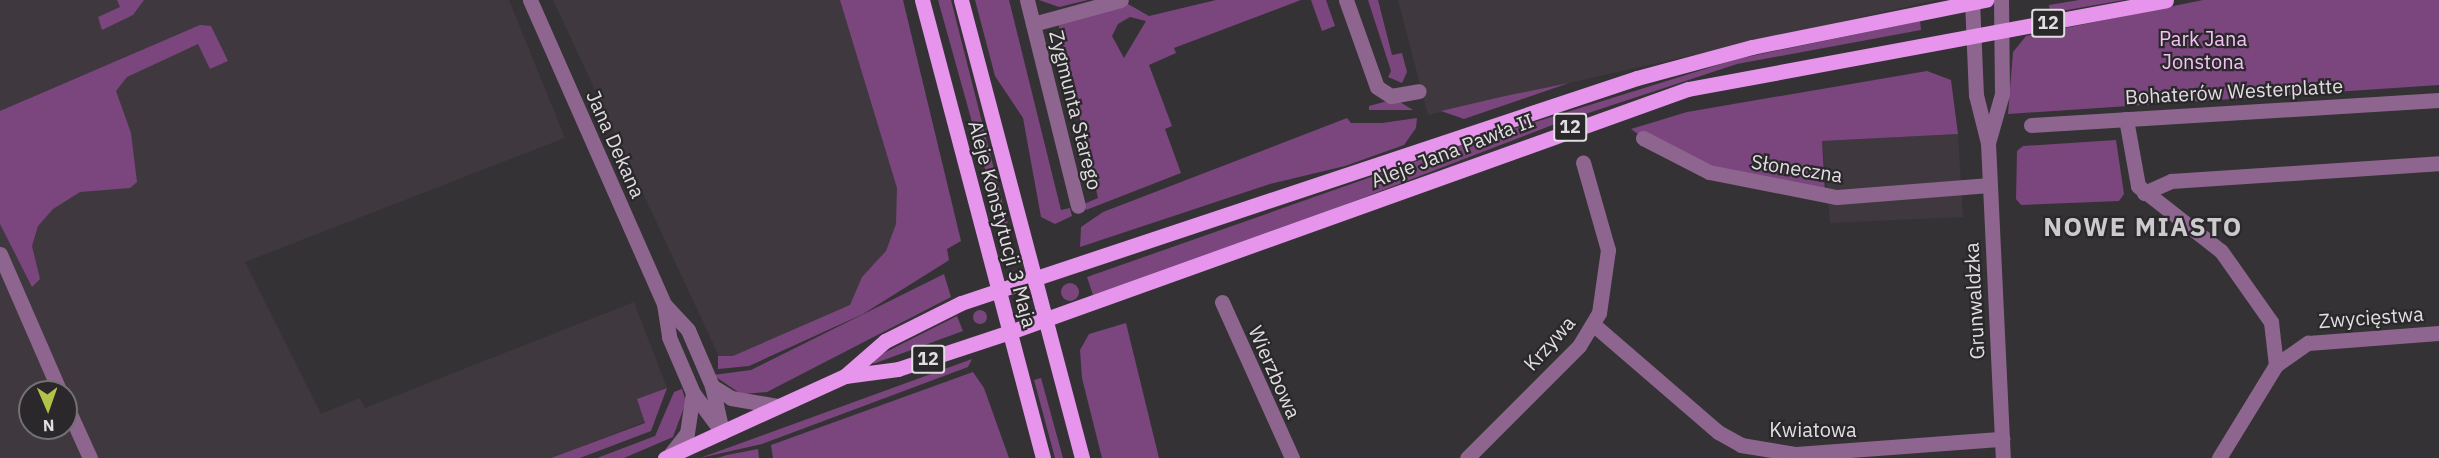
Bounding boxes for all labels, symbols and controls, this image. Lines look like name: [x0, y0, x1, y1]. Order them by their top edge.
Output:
road number: 12: [2030, 8, 2066, 38]
park label: Park Jana Jonstona: [2159, 27, 2247, 74]
street label: Zygmunta Starego: [1045, 28, 1107, 192]
street label: Bohaterów Westerplatte: [2124, 73, 2344, 109]
street label: Jana Dekana: [582, 86, 650, 202]
street label: Aleje Jana Pawła II: [1367, 108, 1537, 192]
road number: 12: [1552, 112, 1588, 142]
street label: Aleje Konstytucji 3 Maja: [964, 118, 1042, 330]
street label: Słoneczna: [1750, 149, 1844, 187]
district label: NOWE MIASTO: [2043, 211, 2243, 243]
street label: Grunwaldzka: [1959, 242, 1989, 360]
street label: Zwycięstwa: [2318, 301, 2424, 333]
street label: Krzywa: [1518, 311, 1580, 375]
street label: Wierzbowa: [1244, 322, 1306, 422]
road number: 12: [910, 344, 946, 374]
north arrow: [18, 380, 78, 440]
text: N: [42, 416, 55, 436]
street label: Kwiatowa: [1769, 417, 1857, 441]

